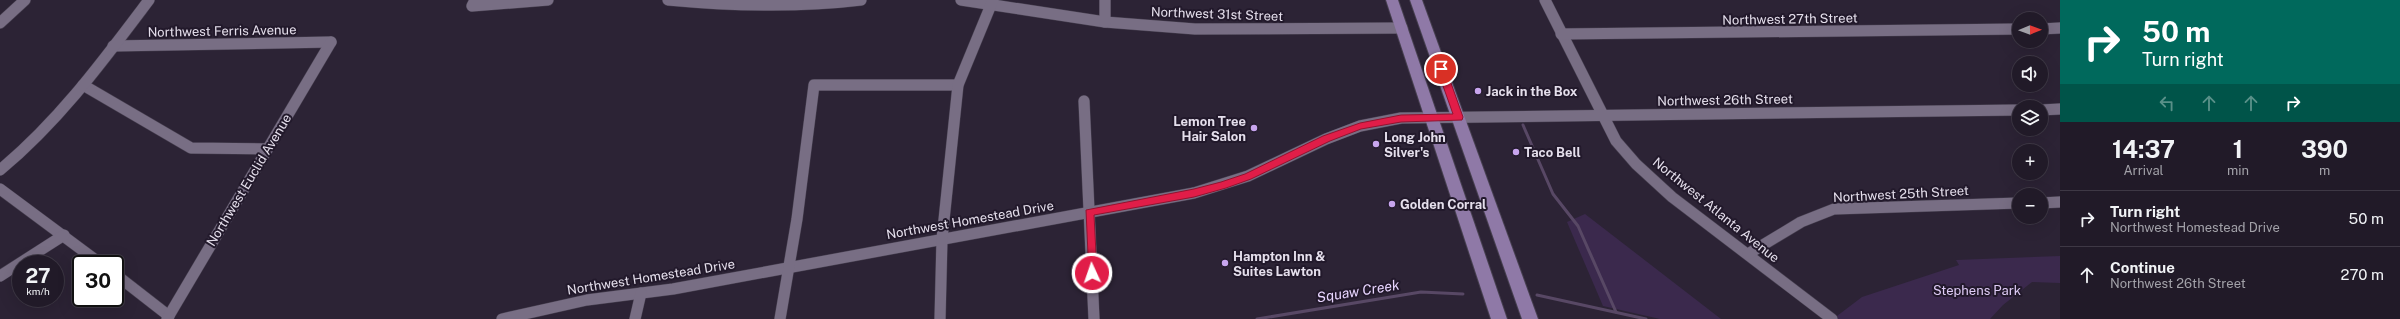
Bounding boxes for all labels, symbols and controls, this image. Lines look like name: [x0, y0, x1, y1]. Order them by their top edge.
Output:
street label: Northwest 31st Street: [1151, 4, 1283, 24]
street label: Northwest 27th Street: [1722, 10, 1858, 28]
north arrow: [2012, 12, 2048, 48]
map controls: [2012, 12, 2048, 224]
text: 50 m: [2142, 15, 2210, 48]
icon: right: [2076, 16, 2128, 68]
street label: Northwest Ferris Avenue: [147, 22, 297, 40]
text: Turn right: [2142, 49, 2224, 70]
pin: [1424, 52, 1458, 86]
button: sound: [2012, 56, 2048, 92]
icon: arrive: [1430, 58, 1452, 80]
place label: Jack in the Box: [1486, 84, 1578, 99]
marker: Jack in the Box: [1473, 86, 1483, 96]
street label: Northwest 26th Street: [1657, 91, 1793, 109]
icon: left: [2156, 92, 2178, 114]
icon: ahead: [2198, 92, 2220, 114]
icon: ahead: [2240, 92, 2262, 114]
icon: right: [2282, 92, 2304, 114]
button: layers: [2012, 100, 2048, 136]
street label: Northwest Euclid Avenue: [204, 111, 294, 249]
place label: Lemon Tree Hair Salon: [1173, 114, 1246, 144]
marker: Lemon Tree Hair Salon: [1249, 123, 1259, 133]
place label: Long John Silver's: [1384, 130, 1446, 160]
text: 14:37: [2112, 135, 2175, 163]
text: 1: [2233, 135, 2243, 163]
text: 390: [2301, 135, 2348, 163]
marker: Long John Silver's: [1371, 139, 1381, 149]
button: +: [2012, 144, 2048, 180]
place label: Taco Bell: [1524, 145, 1581, 160]
marker: Taco Bell: [1511, 147, 1521, 157]
street label: Northwest Atlanta Avenue: [1650, 154, 1782, 266]
text: Arrival: [2123, 163, 2164, 178]
text: min: [2227, 163, 2249, 178]
text: m: [2319, 163, 2330, 178]
street label: Northwest 25th Street: [1833, 183, 1969, 205]
button: −: [2012, 188, 2048, 224]
place label: Golden Corral: [1400, 197, 1486, 212]
street label: Northwest Homestead Drive: [885, 198, 1055, 242]
marker: Golden Corral: [1387, 199, 1397, 209]
text: Turn right: [2110, 203, 2180, 220]
icon: right: [2076, 208, 2098, 230]
text: 50 m: [2349, 210, 2384, 227]
text: Northwest Homestead Drive: [2110, 220, 2280, 235]
place label: Hampton Inn & Suites Lawton: [1233, 249, 1326, 279]
position arrow: [1071, 252, 1113, 294]
speed limit sign: 30: [72, 255, 124, 307]
street label: Northwest Homestead Drive: [566, 256, 736, 298]
marker: Hampton Inn & Suites Lawton: [1220, 258, 1230, 268]
text: Continue: [2110, 259, 2175, 276]
text: 27: [25, 264, 51, 288]
icon: ahead: [2076, 264, 2098, 286]
text: 270 m: [2341, 266, 2384, 283]
text: Northwest 26th Street: [2110, 276, 2246, 291]
water label: Squaw Creek: [1316, 277, 1401, 305]
park label: Stephens Park: [1933, 283, 2021, 298]
text: km/h: [26, 285, 50, 297]

